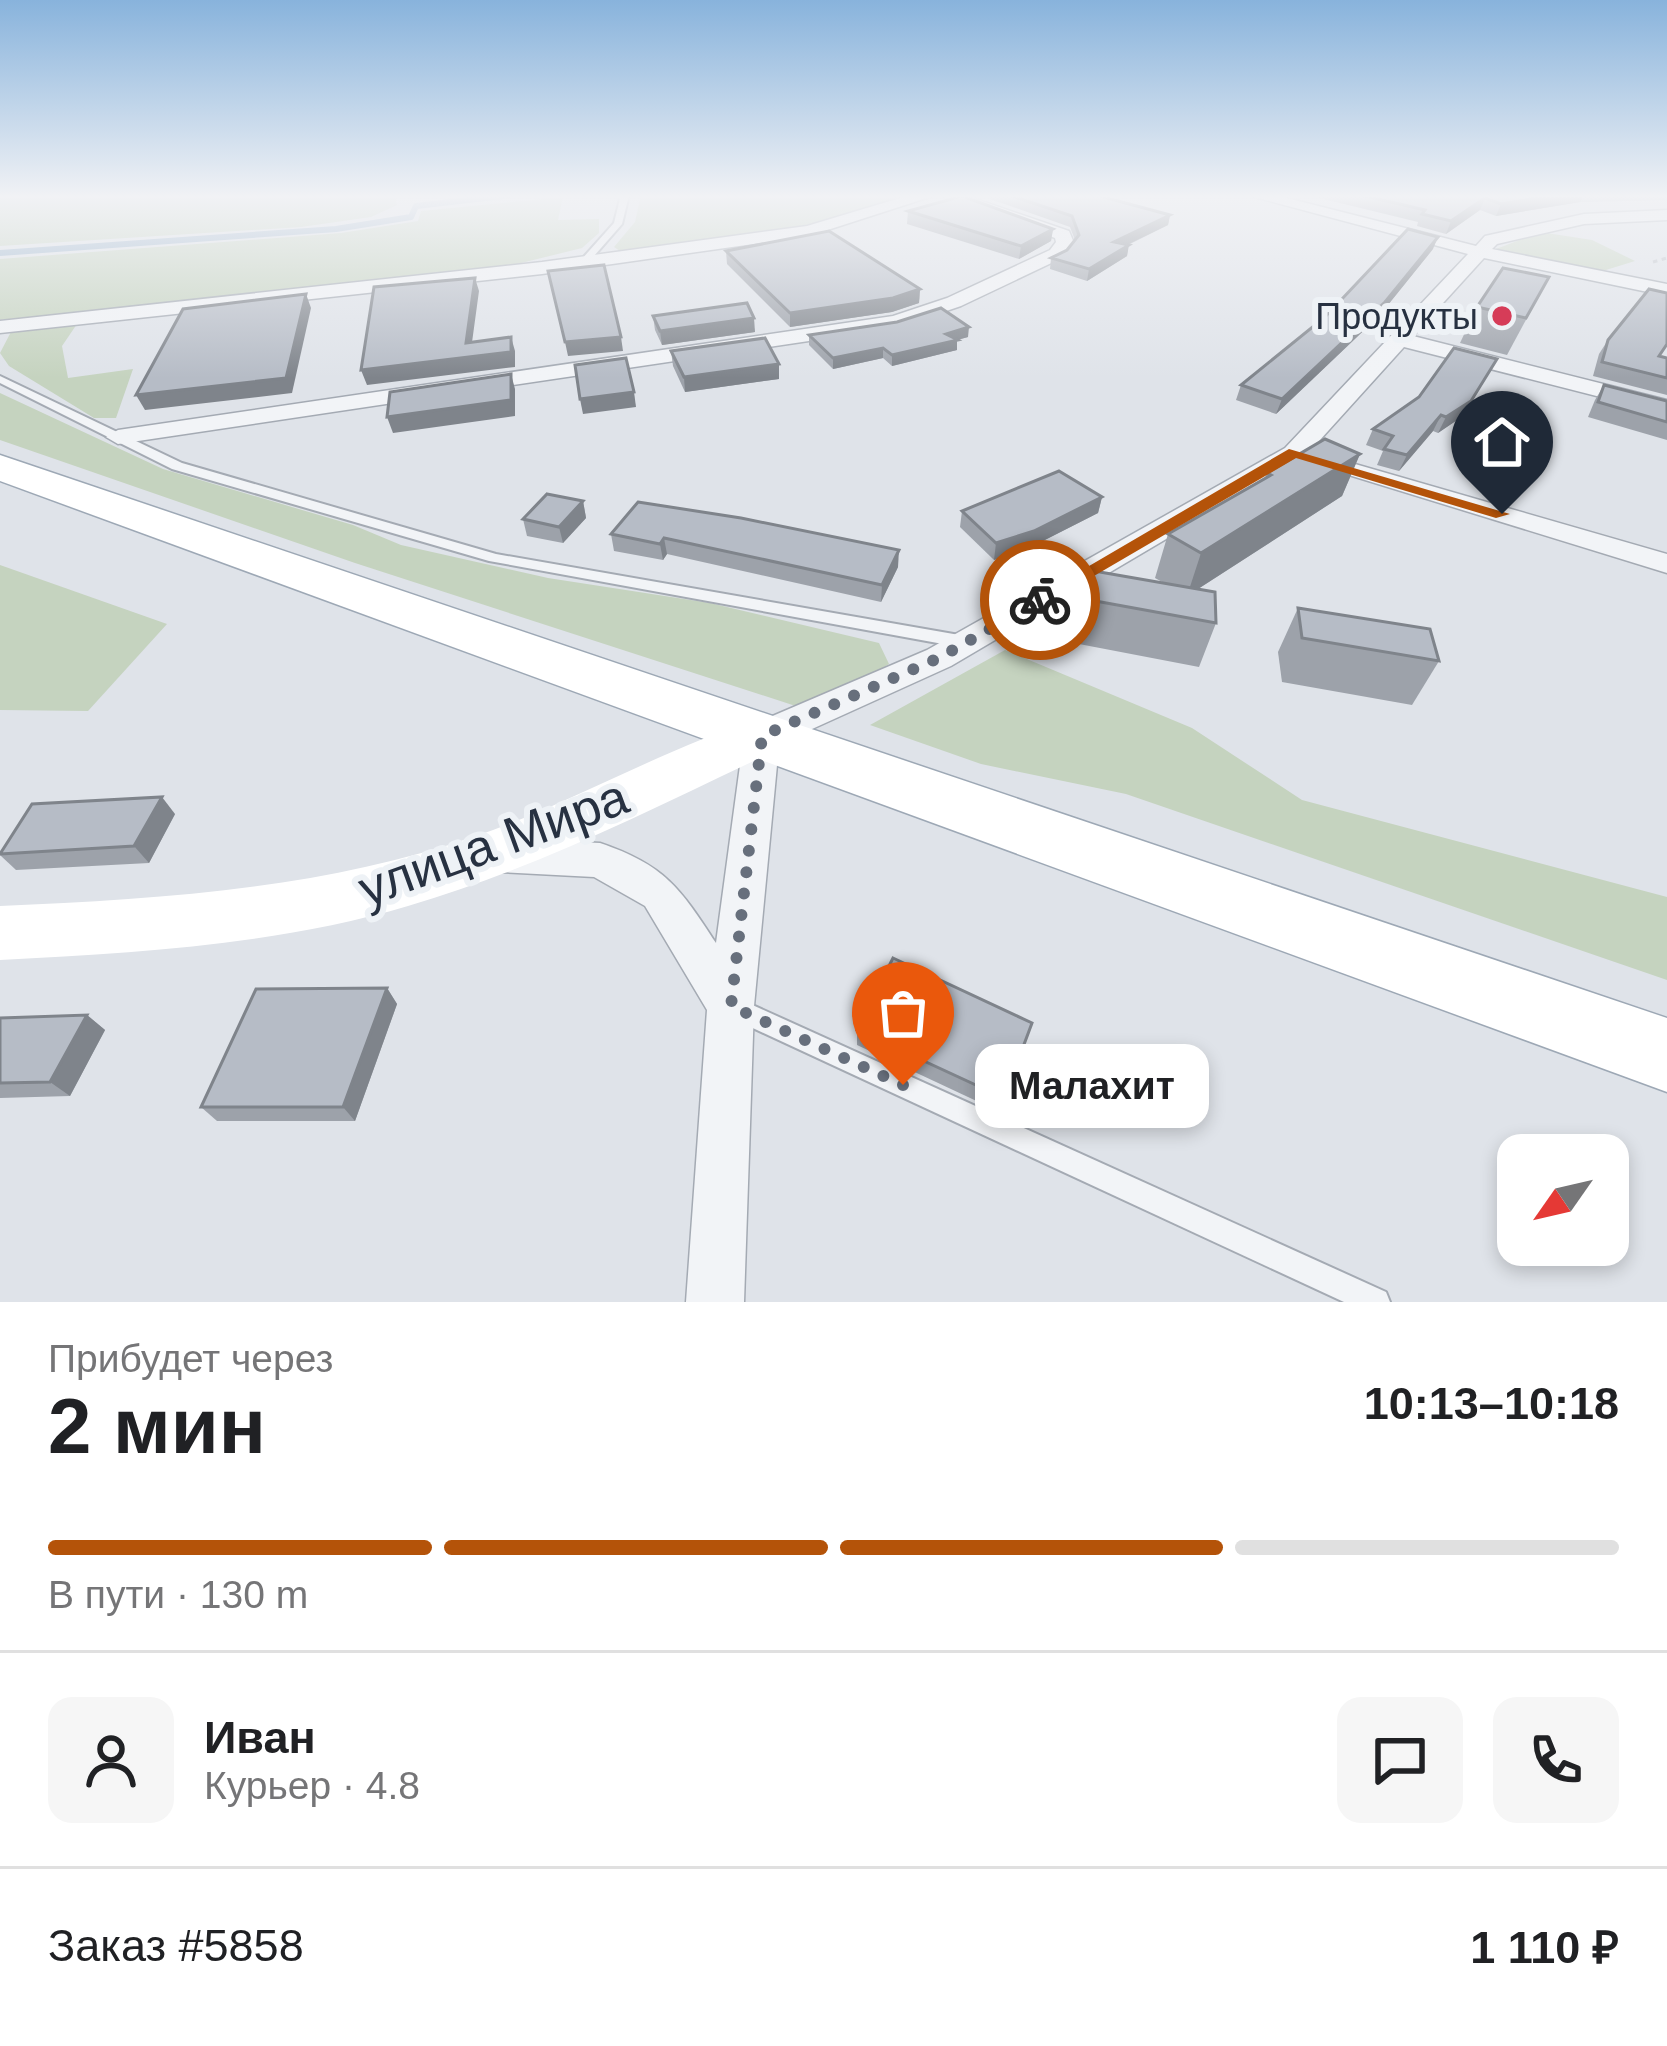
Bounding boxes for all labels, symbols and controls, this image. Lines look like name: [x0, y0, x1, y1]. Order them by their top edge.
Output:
place label: Продукты: [1315, 296, 1478, 337]
marker: Продукты: [1489, 303, 1515, 329]
pin: [1451, 391, 1553, 514]
icon: home: [1469, 409, 1535, 475]
courier: [980, 540, 1100, 660]
icon: bike: [1007, 567, 1073, 633]
street label: улица Мира: [351, 767, 636, 917]
pin: [852, 962, 954, 1085]
icon: bag: [870, 980, 936, 1046]
callout: Малахит: [975, 1043, 1209, 1127]
text: Малахит: [1009, 1064, 1175, 1107]
north arrow: [1497, 1134, 1629, 1266]
map controls: [1497, 1134, 1629, 1266]
text: Прибудет через: [48, 1337, 333, 1380]
text: 10:13–10:18: [1364, 1378, 1619, 1429]
text: 2 мин: [48, 1382, 266, 1470]
text: В пути · 130 m: [48, 1573, 308, 1616]
button: person: [48, 1697, 174, 1823]
button: chat: [1337, 1697, 1463, 1823]
button: phone: [1493, 1697, 1619, 1823]
text: Иван: [204, 1712, 316, 1763]
text: Курьер · 4.8: [204, 1764, 420, 1807]
text: Заказ #5858: [48, 1920, 304, 1971]
text: 1 110 ₽: [1470, 1922, 1619, 1973]

